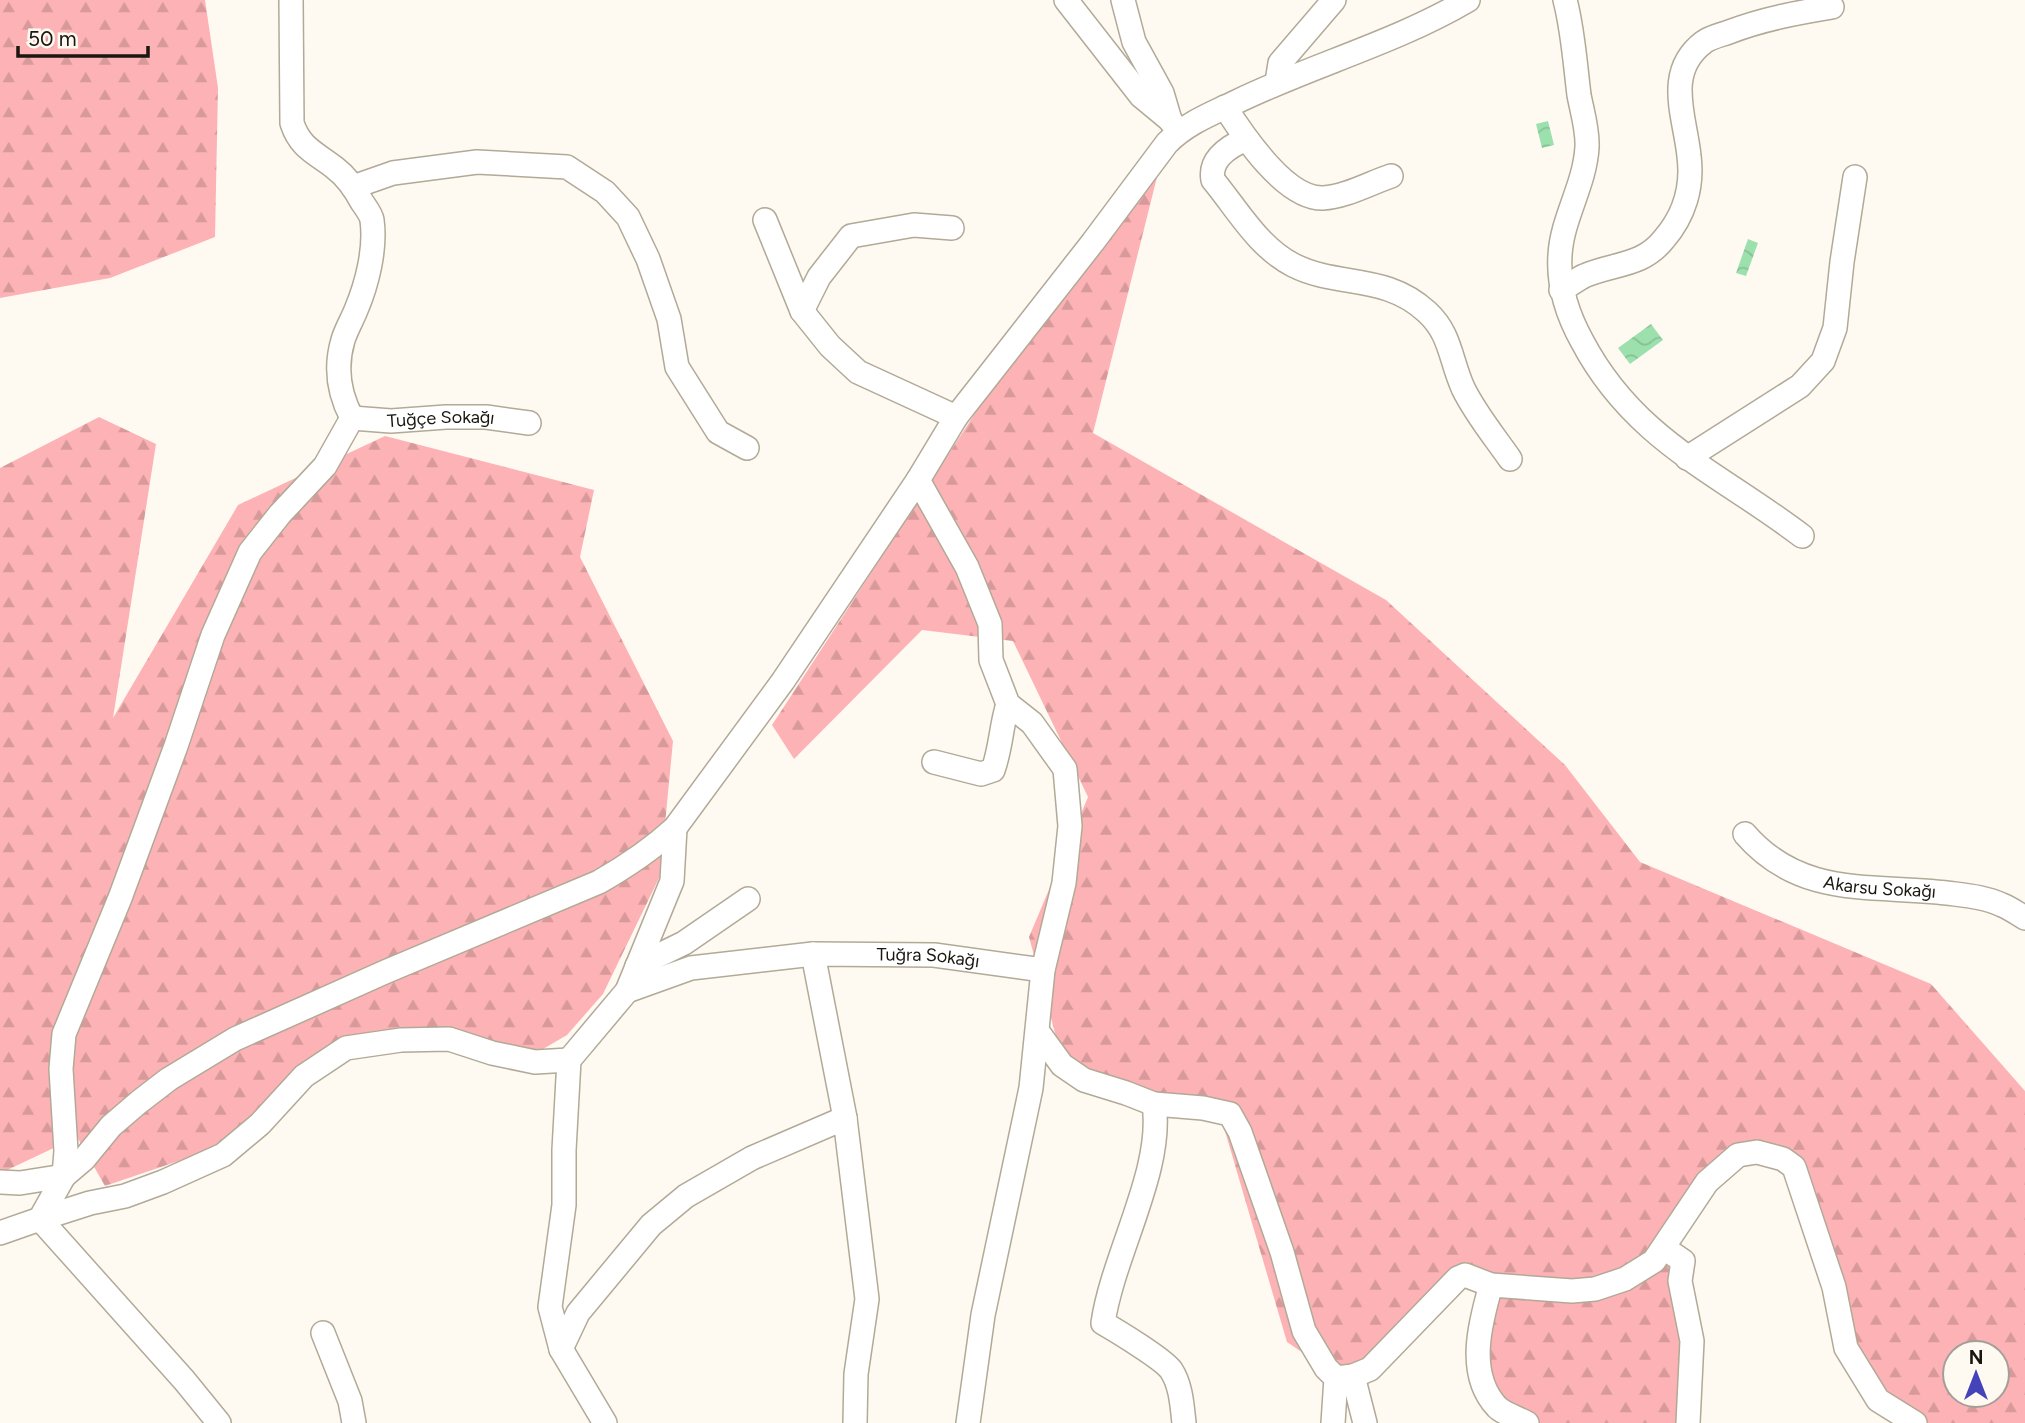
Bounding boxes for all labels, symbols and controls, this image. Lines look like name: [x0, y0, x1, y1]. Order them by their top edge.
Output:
scale bar: [18, 14, 147, 58]
text: 50 m: [28, 26, 77, 51]
street label: Tuğçe Sokağı: [386, 406, 496, 432]
street label: Akarsu Sokağı: [1822, 871, 1937, 903]
street label: Tuğra Sokağı: [876, 944, 981, 972]
north arrow: [1941, 1339, 2011, 1409]
text: N: [1969, 1346, 1983, 1369]

